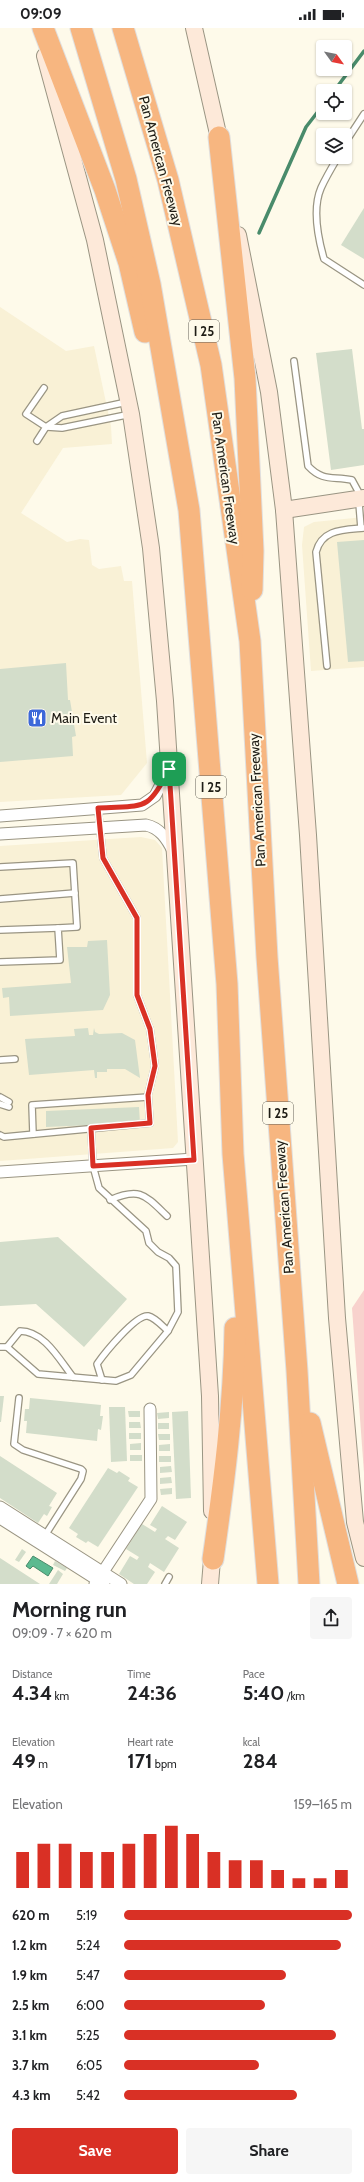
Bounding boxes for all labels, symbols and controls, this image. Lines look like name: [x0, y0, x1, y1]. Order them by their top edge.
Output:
text: 09:09: [20, 5, 61, 23]
north arrow: [316, 40, 352, 76]
map controls: [316, 40, 352, 164]
button: locate: [316, 84, 352, 120]
street label: Pan American Freeway: [135, 94, 187, 228]
button: layers: [316, 128, 352, 164]
road number: I 25: [189, 320, 219, 342]
street label: Pan American Freeway: [208, 410, 244, 546]
restaurant icon: Main Event: [26, 707, 48, 729]
place label: Main Event: [51, 709, 117, 727]
street label: Pan American Freeway: [245, 733, 269, 867]
pin: [152, 752, 186, 786]
icon: arrive: [158, 758, 180, 780]
road number: I 25: [196, 776, 226, 798]
road number: I 25: [263, 1102, 293, 1124]
street label: Pan American Freeway: [270, 1140, 298, 1274]
text: Morning run: [12, 1596, 127, 1623]
button: share: [310, 1597, 352, 1639]
text: 09:09 · 7 × 620 m: [12, 1625, 112, 1641]
text: Distance: [12, 1667, 53, 1681]
text: Time: [127, 1667, 151, 1681]
text: Pace: [243, 1667, 265, 1681]
text: 4.34: [12, 1681, 52, 1705]
text: 24:36: [127, 1681, 177, 1705]
text: 5:40: [243, 1681, 284, 1705]
text: km: [52, 1689, 69, 1703]
text: /km: [284, 1689, 305, 1703]
text: Elevation: [12, 1735, 55, 1749]
text: Heart rate: [127, 1735, 173, 1749]
text: kcal: [243, 1735, 260, 1749]
text: 49: [12, 1749, 36, 1773]
text: 171: [127, 1749, 152, 1773]
text: 284: [243, 1749, 278, 1773]
text: m: [36, 1757, 48, 1771]
text: bpm: [152, 1757, 177, 1771]
text: Elevation: [12, 1796, 63, 1812]
text: 159–165 m: [293, 1796, 352, 1812]
text: 620 m: [12, 1907, 50, 1923]
text: 5:19: [76, 1907, 97, 1923]
text: 1.2 km: [12, 1937, 47, 1953]
text: 5:24: [76, 1937, 100, 1953]
text: 1.9 km: [12, 1967, 47, 1983]
text: 5:47: [76, 1967, 100, 1983]
text: 2.5 km: [12, 1997, 49, 2013]
text: 6:00: [76, 1997, 104, 2013]
text: 3.1 km: [12, 2027, 47, 2043]
text: 5:25: [76, 2027, 100, 2043]
text: 3.7 km: [12, 2057, 49, 2073]
text: 6:05: [76, 2057, 102, 2073]
text: 4.3 km: [12, 2087, 51, 2103]
text: 5:42: [76, 2087, 100, 2103]
button: Save: [12, 2128, 178, 2174]
button: Share: [186, 2128, 352, 2174]

